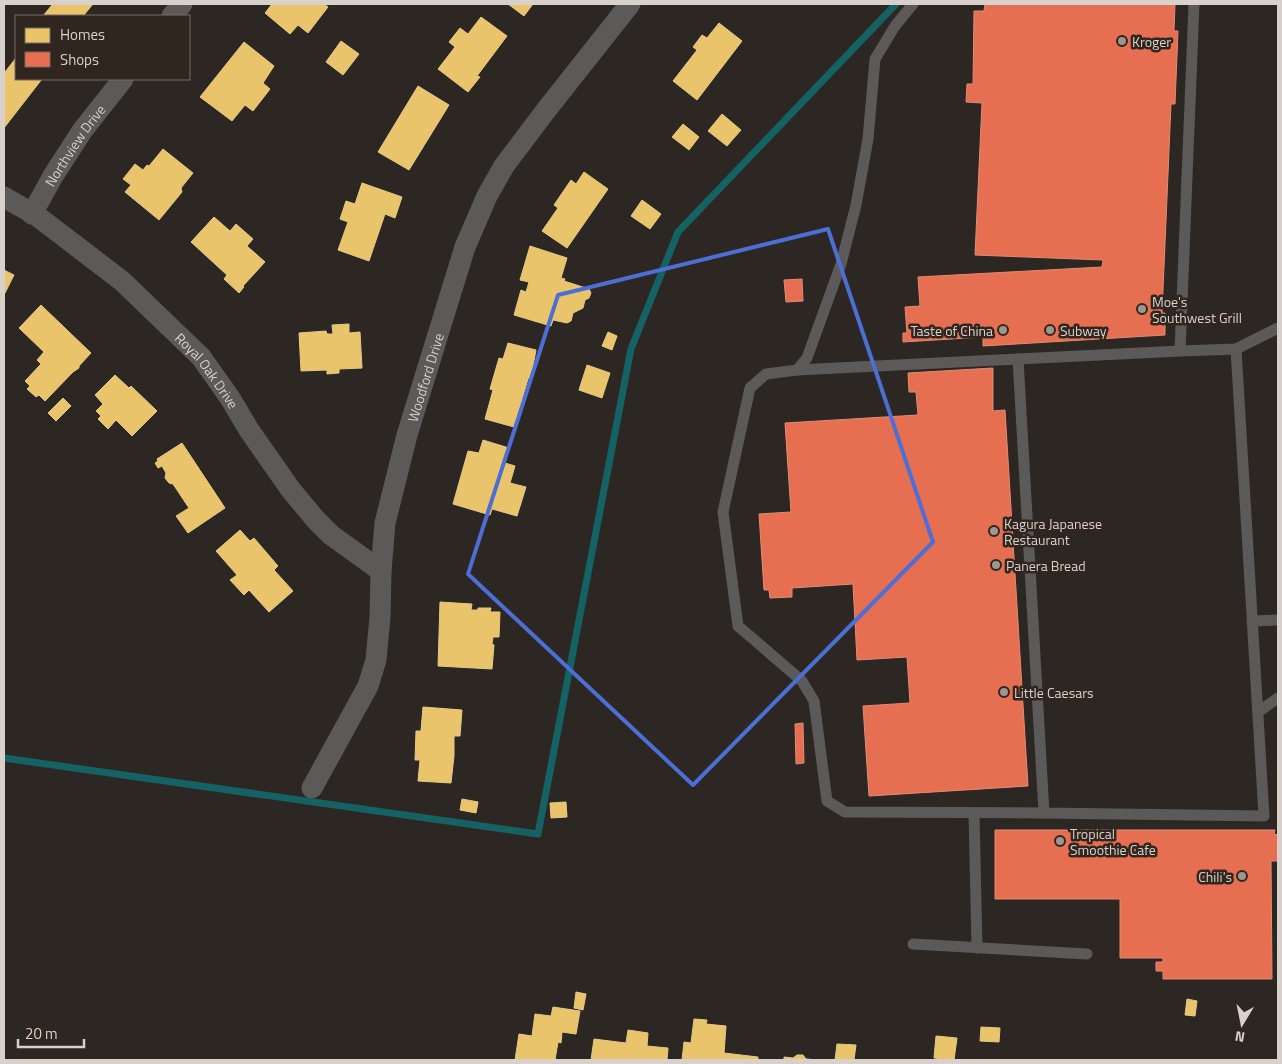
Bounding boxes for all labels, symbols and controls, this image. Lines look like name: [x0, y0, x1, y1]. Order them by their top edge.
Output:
legend: [15, 15, 190, 80]
text: Homes: [60, 23, 105, 46]
place label: Kroger: [1132, 31, 1171, 52]
marker: Kroger: [1116, 35, 1128, 47]
text: Shops: [60, 48, 99, 71]
street label: Northview Drive: [39, 100, 110, 190]
place label: Moe's Southwest Grill: [1152, 291, 1242, 328]
marker: Moe's Southwest Grill: [1136, 303, 1148, 315]
place label: Taste of China: [910, 320, 993, 341]
place label: Subway: [1060, 320, 1107, 341]
marker: Taste of China: [997, 324, 1009, 336]
marker: Subway: [1044, 324, 1056, 336]
street label: Royal Oak Drive: [171, 327, 244, 412]
street label: Woodford Drive: [401, 330, 448, 424]
place label: Kagura Japanese Restaurant: [1004, 513, 1102, 550]
marker: Kagura Japanese Restaurant: [988, 525, 1000, 537]
place label: Panera Bread: [1006, 555, 1086, 576]
marker: Panera Bread: [990, 559, 1002, 571]
place label: Little Caesars: [1014, 682, 1094, 703]
marker: Little Caesars: [998, 686, 1010, 698]
place label: Tropical Smoothie Cafe: [1070, 823, 1156, 860]
marker: Tropical Smoothie Cafe: [1054, 835, 1066, 847]
place label: Chili's: [1198, 866, 1232, 887]
marker: Chili's: [1236, 870, 1248, 882]
north arrow: [1217, 999, 1267, 1049]
scale bar: [18, 1016, 84, 1048]
text: 20 m: [25, 1022, 58, 1045]
text: N: [1233, 1026, 1246, 1048]

